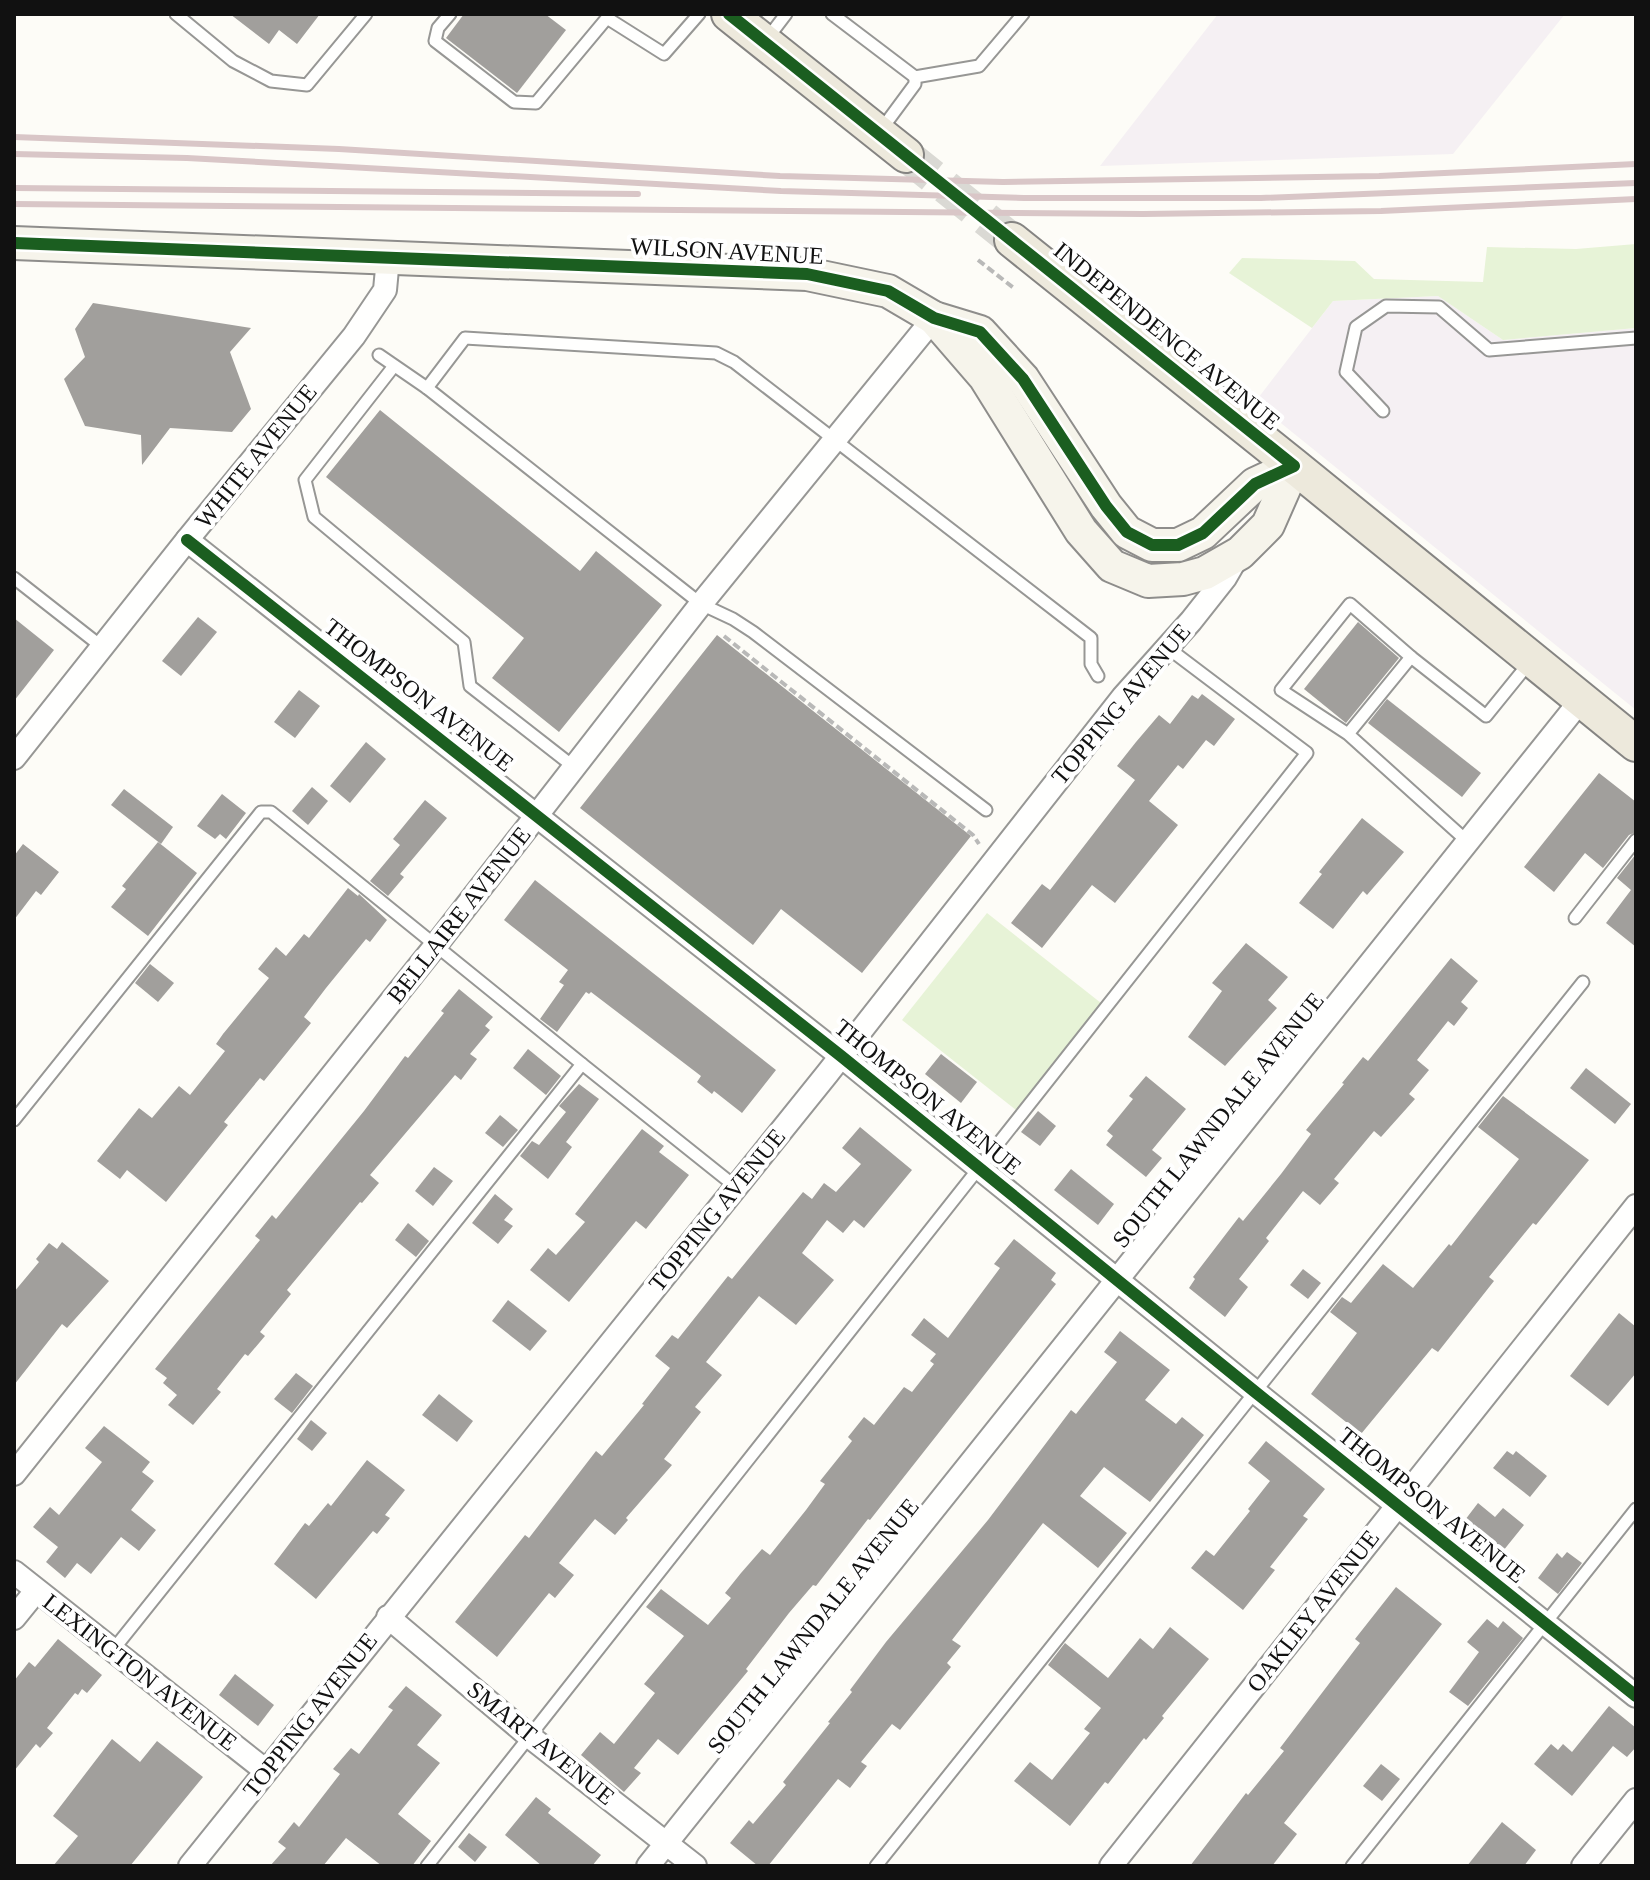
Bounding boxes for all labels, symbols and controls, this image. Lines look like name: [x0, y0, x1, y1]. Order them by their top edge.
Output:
street label: WILSON AVENUE: [630, 233, 824, 269]
street label: INDEPENDENCE AVENUE: [1049, 237, 1285, 435]
street label: WHITE AVENUE: [190, 379, 322, 533]
street label: THOMPSON AVENUE: [319, 613, 519, 777]
street label: TOPPING AVENUE: [1046, 619, 1196, 789]
street label: BELLAIRE AVENUE: [382, 822, 536, 1008]
street label: SOUTH LAWNDALE AVENUE: [1107, 987, 1329, 1253]
street label: THOMPSON AVENUE: [830, 1014, 1026, 1180]
street label: TOPPING AVENUE: [644, 1124, 790, 1296]
street label: THOMPSON AVENUE: [1334, 1422, 1530, 1588]
street label: SOUTH LAWNDALE AVENUE: [702, 1493, 924, 1759]
street label: OAKLEY AVENUE: [1242, 1525, 1384, 1697]
street label: LEXINGTON AVENUE: [38, 1588, 242, 1756]
street label: TOPPING AVENUE: [238, 1628, 382, 1802]
street label: SMART AVENUE: [462, 1676, 620, 1810]

